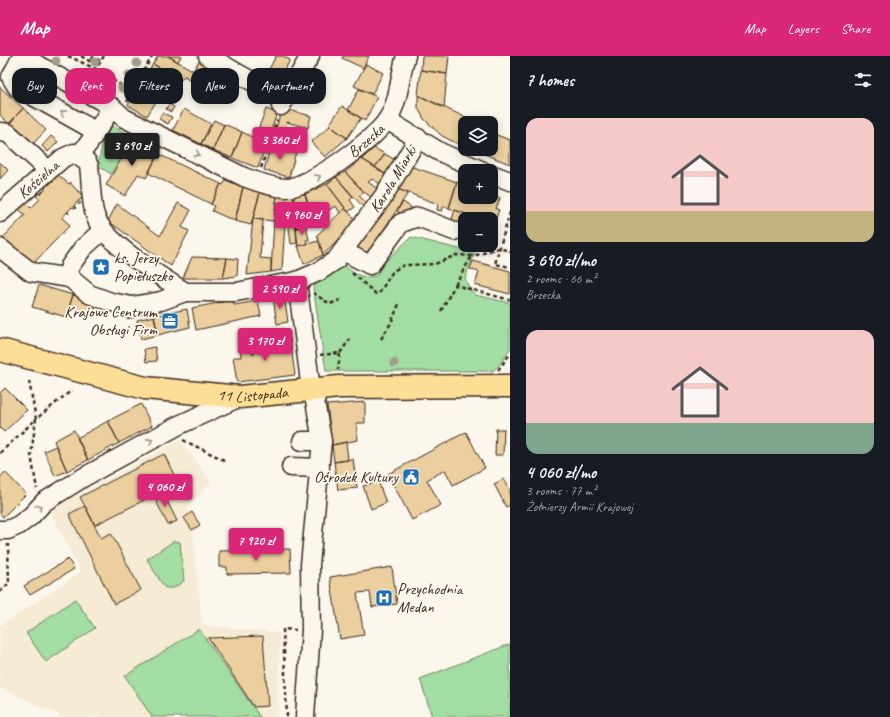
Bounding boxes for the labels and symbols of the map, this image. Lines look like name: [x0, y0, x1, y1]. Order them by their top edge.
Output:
one-way arrow: [60, 111, 67, 118]
street label: Brzeska: [344, 119, 390, 162]
pin: 3 360 zł: [239, 127, 321, 161]
pin: 3 690 zł: [91, 133, 173, 167]
street label: Karola Miarki: [365, 140, 422, 216]
one-way arrow: [193, 149, 200, 157]
street label: Kościelna: [14, 155, 64, 203]
one-way arrow: [314, 174, 321, 181]
pin: 4 960 zł: [261, 202, 343, 236]
place label: ks. Jerzy Popiełuszko: [114, 248, 175, 286]
place icon: ks. Jerzy Popiełuszko: [91, 257, 111, 277]
pin: 2 590 zł: [239, 276, 321, 310]
place label: Krajowe Centrum Obsługi Firm: [64, 302, 159, 340]
office icon: Krajowe Centrum Obsługi Firm: [160, 311, 180, 331]
pin: 3 170 zł: [224, 328, 306, 362]
street label: 11 Listopada: [217, 382, 290, 407]
one-way arrow: [146, 438, 153, 445]
place label: Ośrodek Kultury: [314, 467, 400, 487]
public building icon: Ośrodek Kultury: [401, 467, 421, 487]
pin: 4 060 zł: [124, 474, 206, 508]
one-way arrow: [34, 504, 42, 512]
pin: 7 920 zł: [215, 528, 297, 562]
place label: Przychodnia Medan: [397, 579, 464, 617]
hospital icon: Przychodnia Medan: [374, 588, 394, 608]

